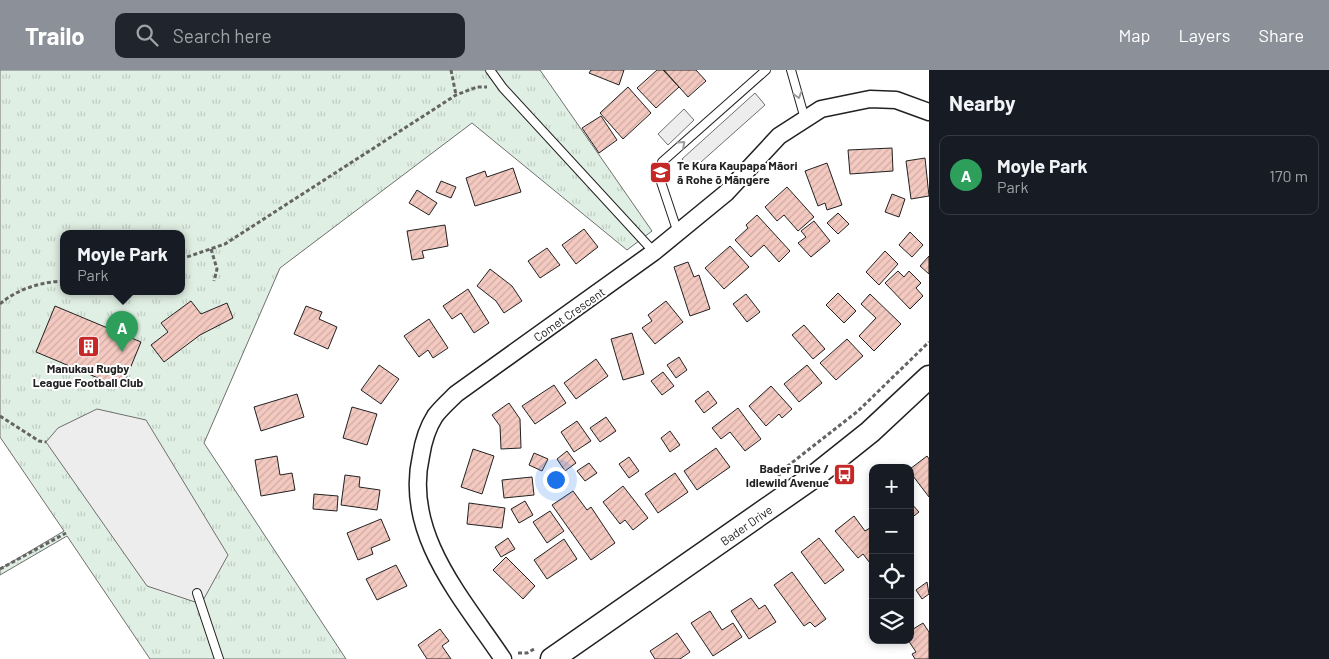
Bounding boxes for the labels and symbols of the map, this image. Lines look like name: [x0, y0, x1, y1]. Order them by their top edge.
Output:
one-way arrow: [792, 90, 802, 98]
one-way arrow: [677, 141, 686, 150]
place label: Te Kura Kaupapa Māori ā Rohe ō Māngere: [677, 158, 798, 186]
school or university icon: Te Kura Kaupapa Māori ā Rohe ō Māngere: [649, 160, 673, 184]
street label: Comet Crescent: [531, 284, 607, 344]
pin: A: [106, 311, 138, 352]
building icon: Manukau Rugby League Football Club: [76, 335, 100, 359]
place label: Manukau Rugby League Football Club: [33, 361, 143, 389]
place label: Bader Drive / Idlewild Avenue: [746, 461, 829, 489]
bus stop icon: Bader Drive / Idlewild Avenue: [833, 463, 857, 487]
your location: [543, 467, 569, 493]
street label: Bader Drive: [717, 502, 775, 548]

